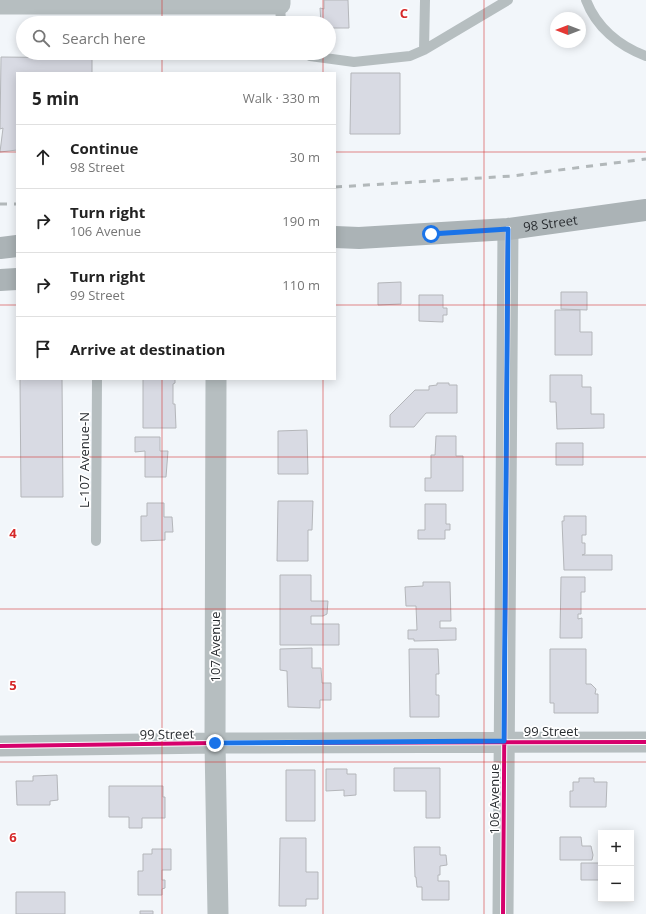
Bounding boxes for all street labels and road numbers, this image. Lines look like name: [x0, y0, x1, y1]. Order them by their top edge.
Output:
street label: 98 Street: [522, 210, 579, 236]
street label: L-107 Avenue-N: [75, 412, 93, 508]
street label: 107 Avenue: [206, 612, 224, 682]
street label: 99 Street: [524, 722, 579, 740]
street label: 99 Street: [140, 725, 195, 743]
street label: 106 Avenue: [485, 764, 503, 834]

